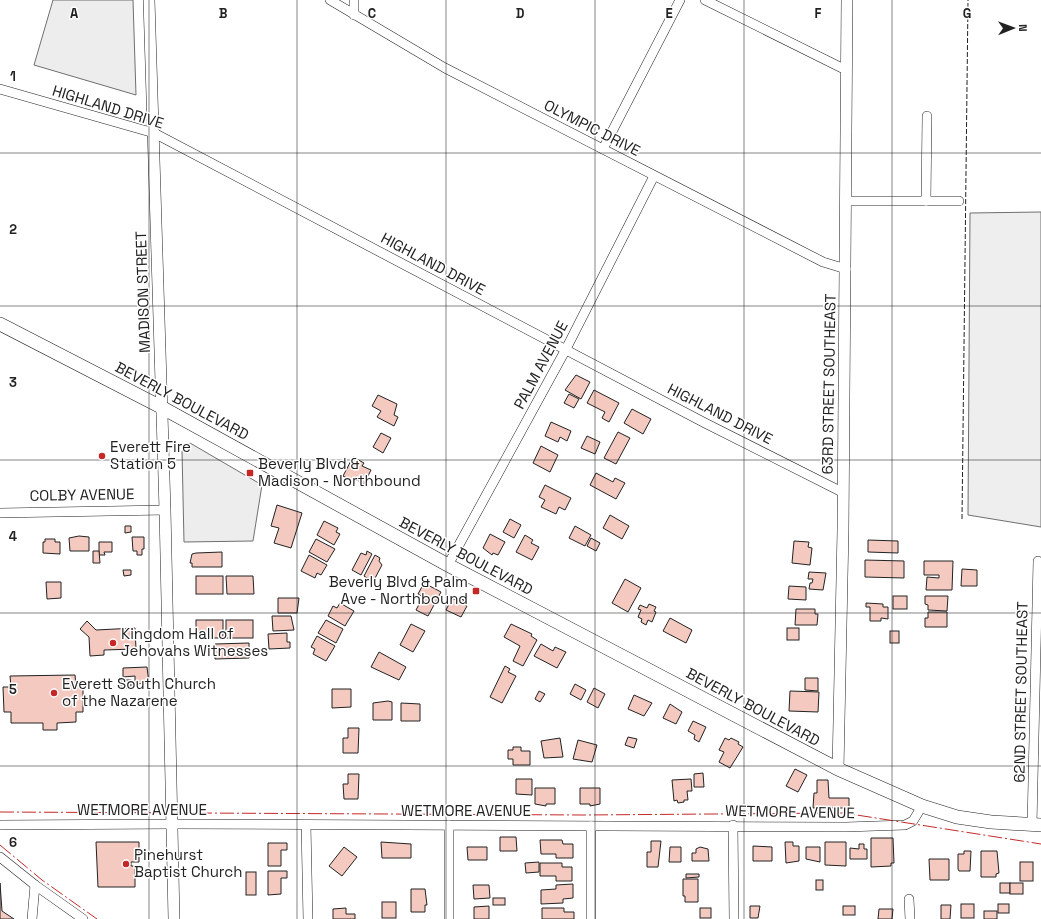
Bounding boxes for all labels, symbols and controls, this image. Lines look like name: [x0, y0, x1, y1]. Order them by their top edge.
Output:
text: A: [70, 5, 79, 22]
text: B: [219, 5, 228, 22]
text: C: [368, 5, 376, 22]
text: D: [516, 5, 525, 22]
text: E: [665, 5, 673, 22]
text: F: [815, 5, 822, 22]
text: G: [963, 5, 971, 22]
north arrow: [993, 8, 1033, 48]
text: N: [1016, 24, 1030, 32]
text: 1: [10, 68, 16, 85]
street label: HIGHLAND DRIVE: [50, 81, 166, 132]
street label: OLYMPIC DRIVE: [541, 95, 644, 160]
text: 2: [9, 221, 17, 238]
street label: HIGHLAND DRIVE: [378, 228, 489, 299]
street label: MADISON STREET: [131, 231, 154, 353]
street label: 63RD STREET SOUTHEAST: [817, 293, 840, 475]
street label: PALM AVENUE: [509, 317, 572, 412]
street label: BEVERLY BOULEVARD: [112, 357, 252, 444]
text: 3: [9, 374, 17, 391]
street label: HIGHLAND DRIVE: [664, 379, 776, 448]
place label: Everett Fire Station 5: [110, 437, 191, 473]
marker: Everett Fire Station 5: [97, 451, 107, 461]
place label: Beverly Blvd & Madison - Northbound: [258, 454, 421, 490]
marker: Beverly Blvd & Madison - Northbound: [245, 468, 255, 478]
street label: COLBY AVENUE: [29, 484, 135, 505]
street label: BEVERLY BOULEVARD: [396, 512, 536, 599]
text: 4: [9, 528, 17, 545]
place label: Beverly Blvd & Palm Ave - Northbound: [329, 572, 468, 608]
marker: Beverly Blvd & Palm Ave - Northbound: [471, 586, 481, 596]
street label: 62ND STREET SOUTHEAST: [1009, 601, 1032, 783]
place label: Kingdom Hall of Jehovahs Witnesses: [121, 624, 268, 660]
marker: Kingdom Hall of Jehovahs Witnesses: [108, 638, 118, 648]
street label: BEVERLY BOULEVARD: [683, 663, 823, 750]
place label: Everett South Church of the Nazarene: [62, 674, 216, 710]
text: 5: [9, 681, 17, 698]
marker: Everett South Church of the Nazarene: [49, 688, 59, 698]
street label: WETMORE AVENUE: [77, 800, 207, 819]
street label: WETMORE AVENUE: [401, 801, 531, 820]
street label: WETMORE AVENUE: [725, 801, 855, 822]
text: 6: [9, 834, 17, 851]
place label: Pinehurst Baptist Church: [134, 845, 242, 881]
marker: Pinehurst Baptist Church: [121, 859, 131, 869]

